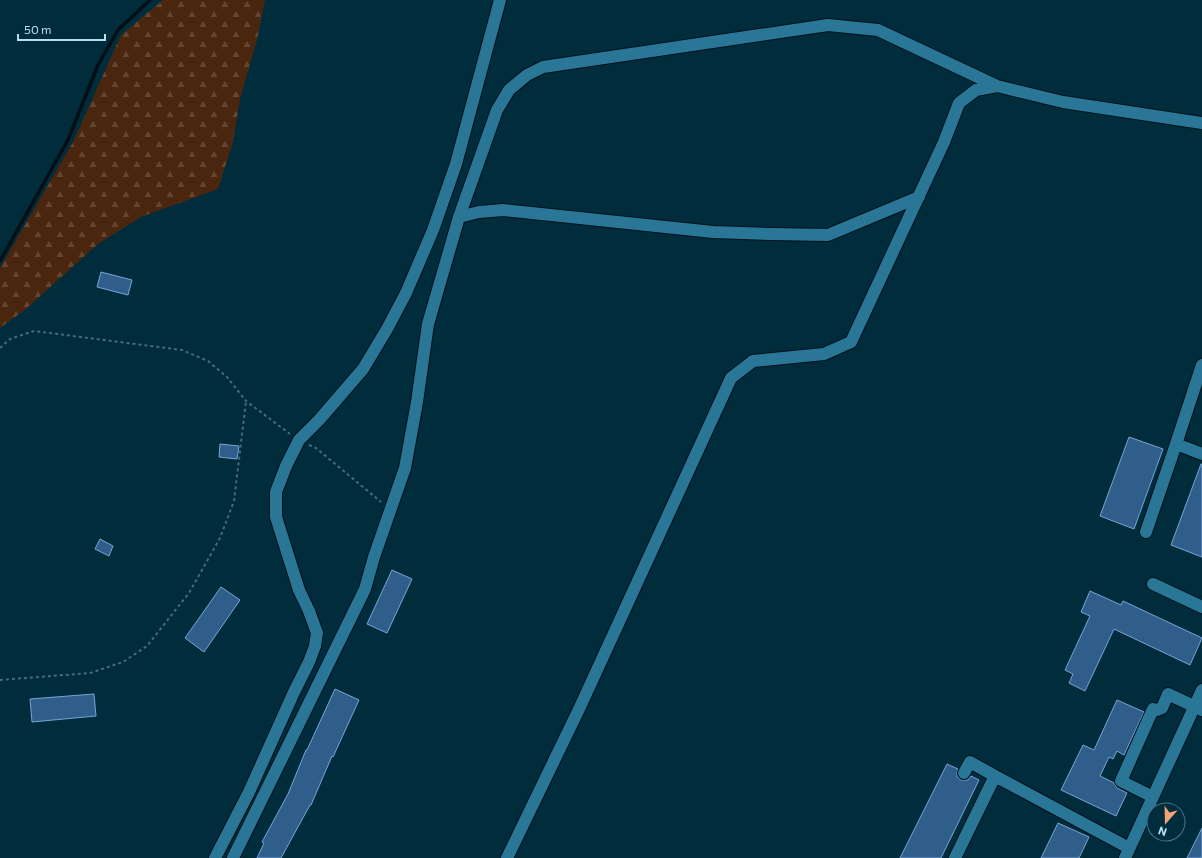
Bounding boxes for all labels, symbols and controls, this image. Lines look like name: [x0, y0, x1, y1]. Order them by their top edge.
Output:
scale bar: [18, 16, 105, 42]
text: 50 m: [24, 22, 52, 36]
north arrow: [1146, 802, 1186, 842]
text: N: [1156, 824, 1169, 839]

